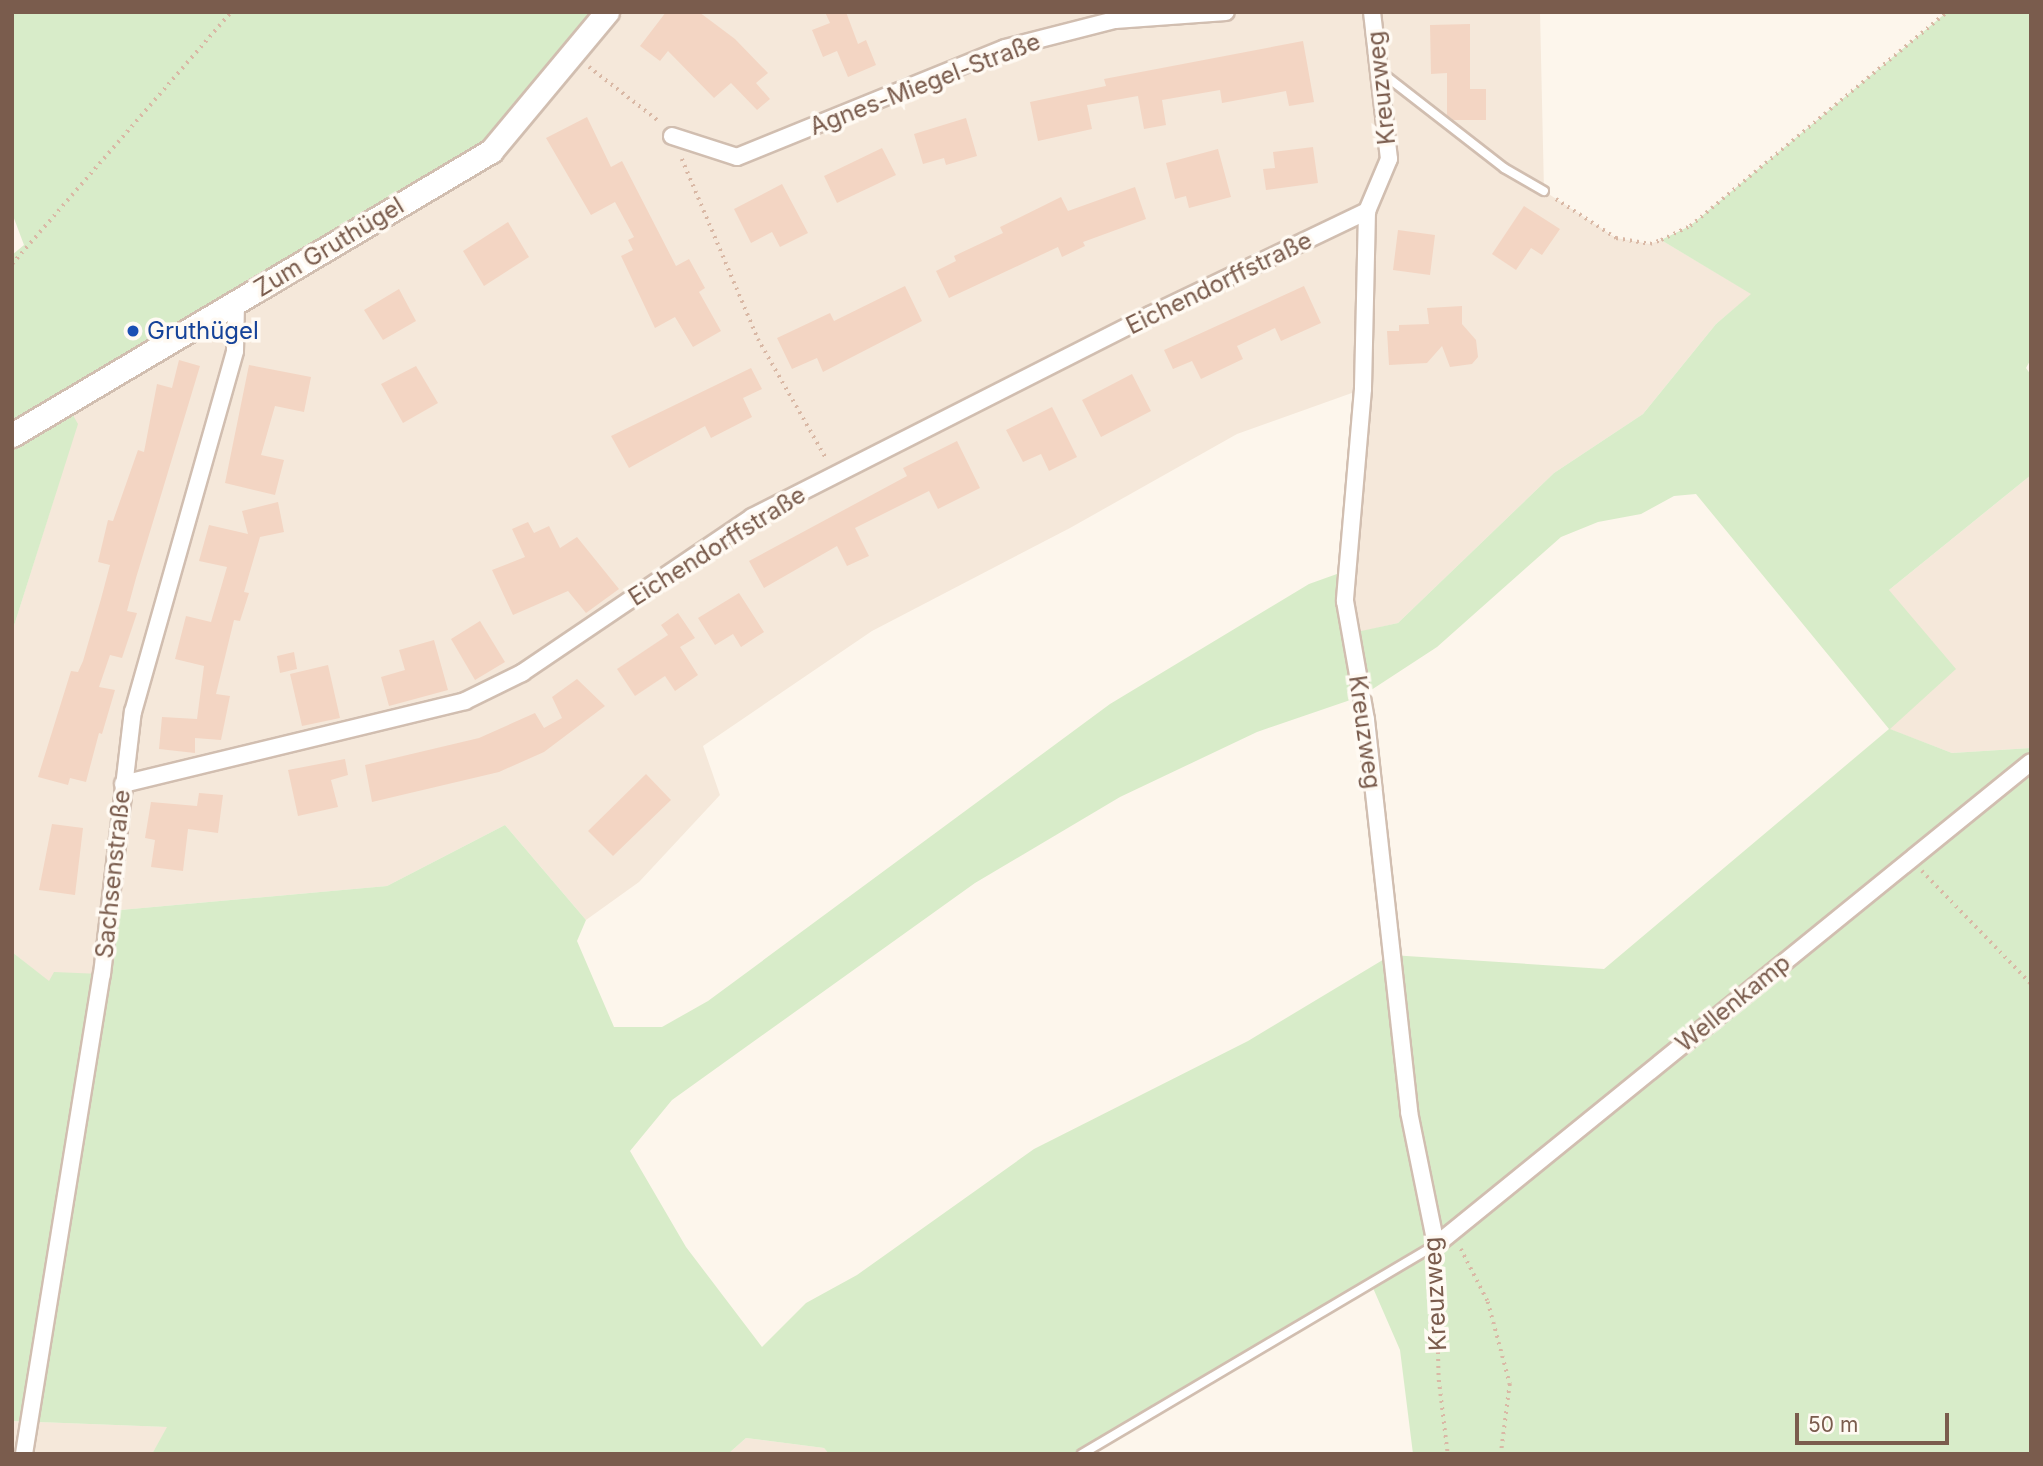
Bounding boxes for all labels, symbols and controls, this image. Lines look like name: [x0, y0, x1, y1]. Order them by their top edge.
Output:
street label: Agnes-Miegel-Straße: [806, 27, 1044, 141]
street label: Kreuzweg: [1361, 30, 1401, 146]
street label: Zum Gruthügel: [249, 191, 409, 303]
street label: Eichendorffstraße: [1122, 226, 1316, 340]
place label: Gruthügel: [147, 317, 259, 345]
marker: Gruthügel: [125, 323, 141, 339]
street label: Eichendorffstraße: [623, 480, 811, 612]
street label: Kreuzweg: [1343, 673, 1387, 791]
street label: Sachsenstraße: [90, 788, 136, 960]
street label: Wellenkamp: [1670, 948, 1796, 1058]
street label: Kreuzweg: [1418, 1236, 1452, 1352]
scale bar: [1798, 1400, 1952, 1444]
text: 50 m: [1808, 1412, 1858, 1437]

